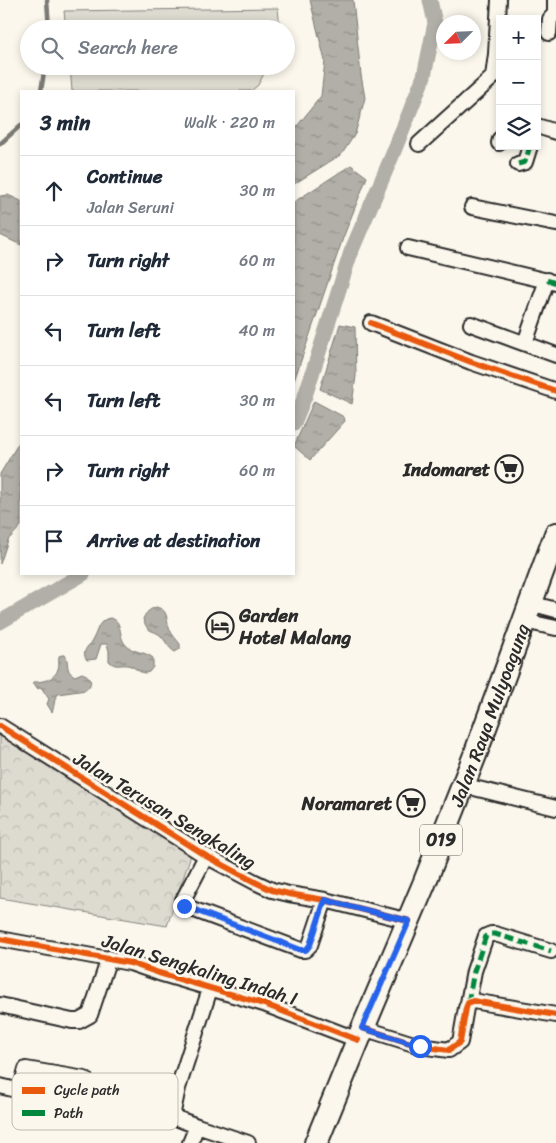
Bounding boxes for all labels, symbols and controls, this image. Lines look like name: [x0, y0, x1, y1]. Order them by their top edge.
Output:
north arrow: [436, 15, 481, 60]
map controls: [496, 15, 541, 150]
button: +: [496, 15, 541, 60]
search box: [20, 20, 295, 75]
text: Search here: [78, 31, 178, 64]
icon: search: [38, 34, 66, 62]
button: −: [496, 60, 541, 105]
text: 3 min: [40, 104, 90, 142]
button: layers: [496, 105, 541, 150]
text: Walk · 220 m: [184, 108, 275, 137]
text: Continue: [87, 160, 163, 193]
text: 30 m: [240, 176, 275, 205]
icon: ahead: [40, 177, 68, 205]
text: Jalan Seruni: [87, 193, 174, 222]
text: Turn right: [87, 244, 169, 277]
text: 60 m: [239, 246, 275, 275]
icon: right: [40, 247, 68, 275]
text: Turn left: [87, 314, 160, 347]
text: 40 m: [238, 316, 275, 345]
icon: left: [40, 317, 68, 345]
text: Turn left: [87, 384, 160, 417]
text: 30 m: [240, 386, 275, 415]
icon: left: [40, 387, 68, 415]
place label: Indomaret: [402, 453, 491, 486]
text: Turn right: [87, 454, 169, 487]
supermarket icon: Indomaret: [494, 454, 524, 484]
text: 60 m: [239, 456, 275, 485]
icon: right: [40, 457, 68, 485]
text: Arrive at destination: [87, 524, 260, 557]
icon: arrive: [40, 527, 68, 555]
place label: Garden Hotel Malang: [238, 599, 352, 654]
hotel icon: Garden Hotel Malang: [205, 611, 235, 641]
street label: Jalan Raya Mulyoagung: [440, 618, 539, 812]
street label: Jalan Terusan Sengkaling: [66, 742, 263, 879]
place label: Noramaret: [301, 787, 393, 820]
supermarket icon: Noramaret: [396, 788, 426, 818]
road number: 019: [420, 824, 462, 856]
route end: [173, 895, 196, 918]
street label: Jalan Sengkaling Indah I: [97, 924, 302, 1015]
route start: [409, 1035, 432, 1058]
legend: [12, 1073, 178, 1130]
text: Cycle path: [54, 1078, 120, 1103]
text: Path: [54, 1101, 83, 1126]

